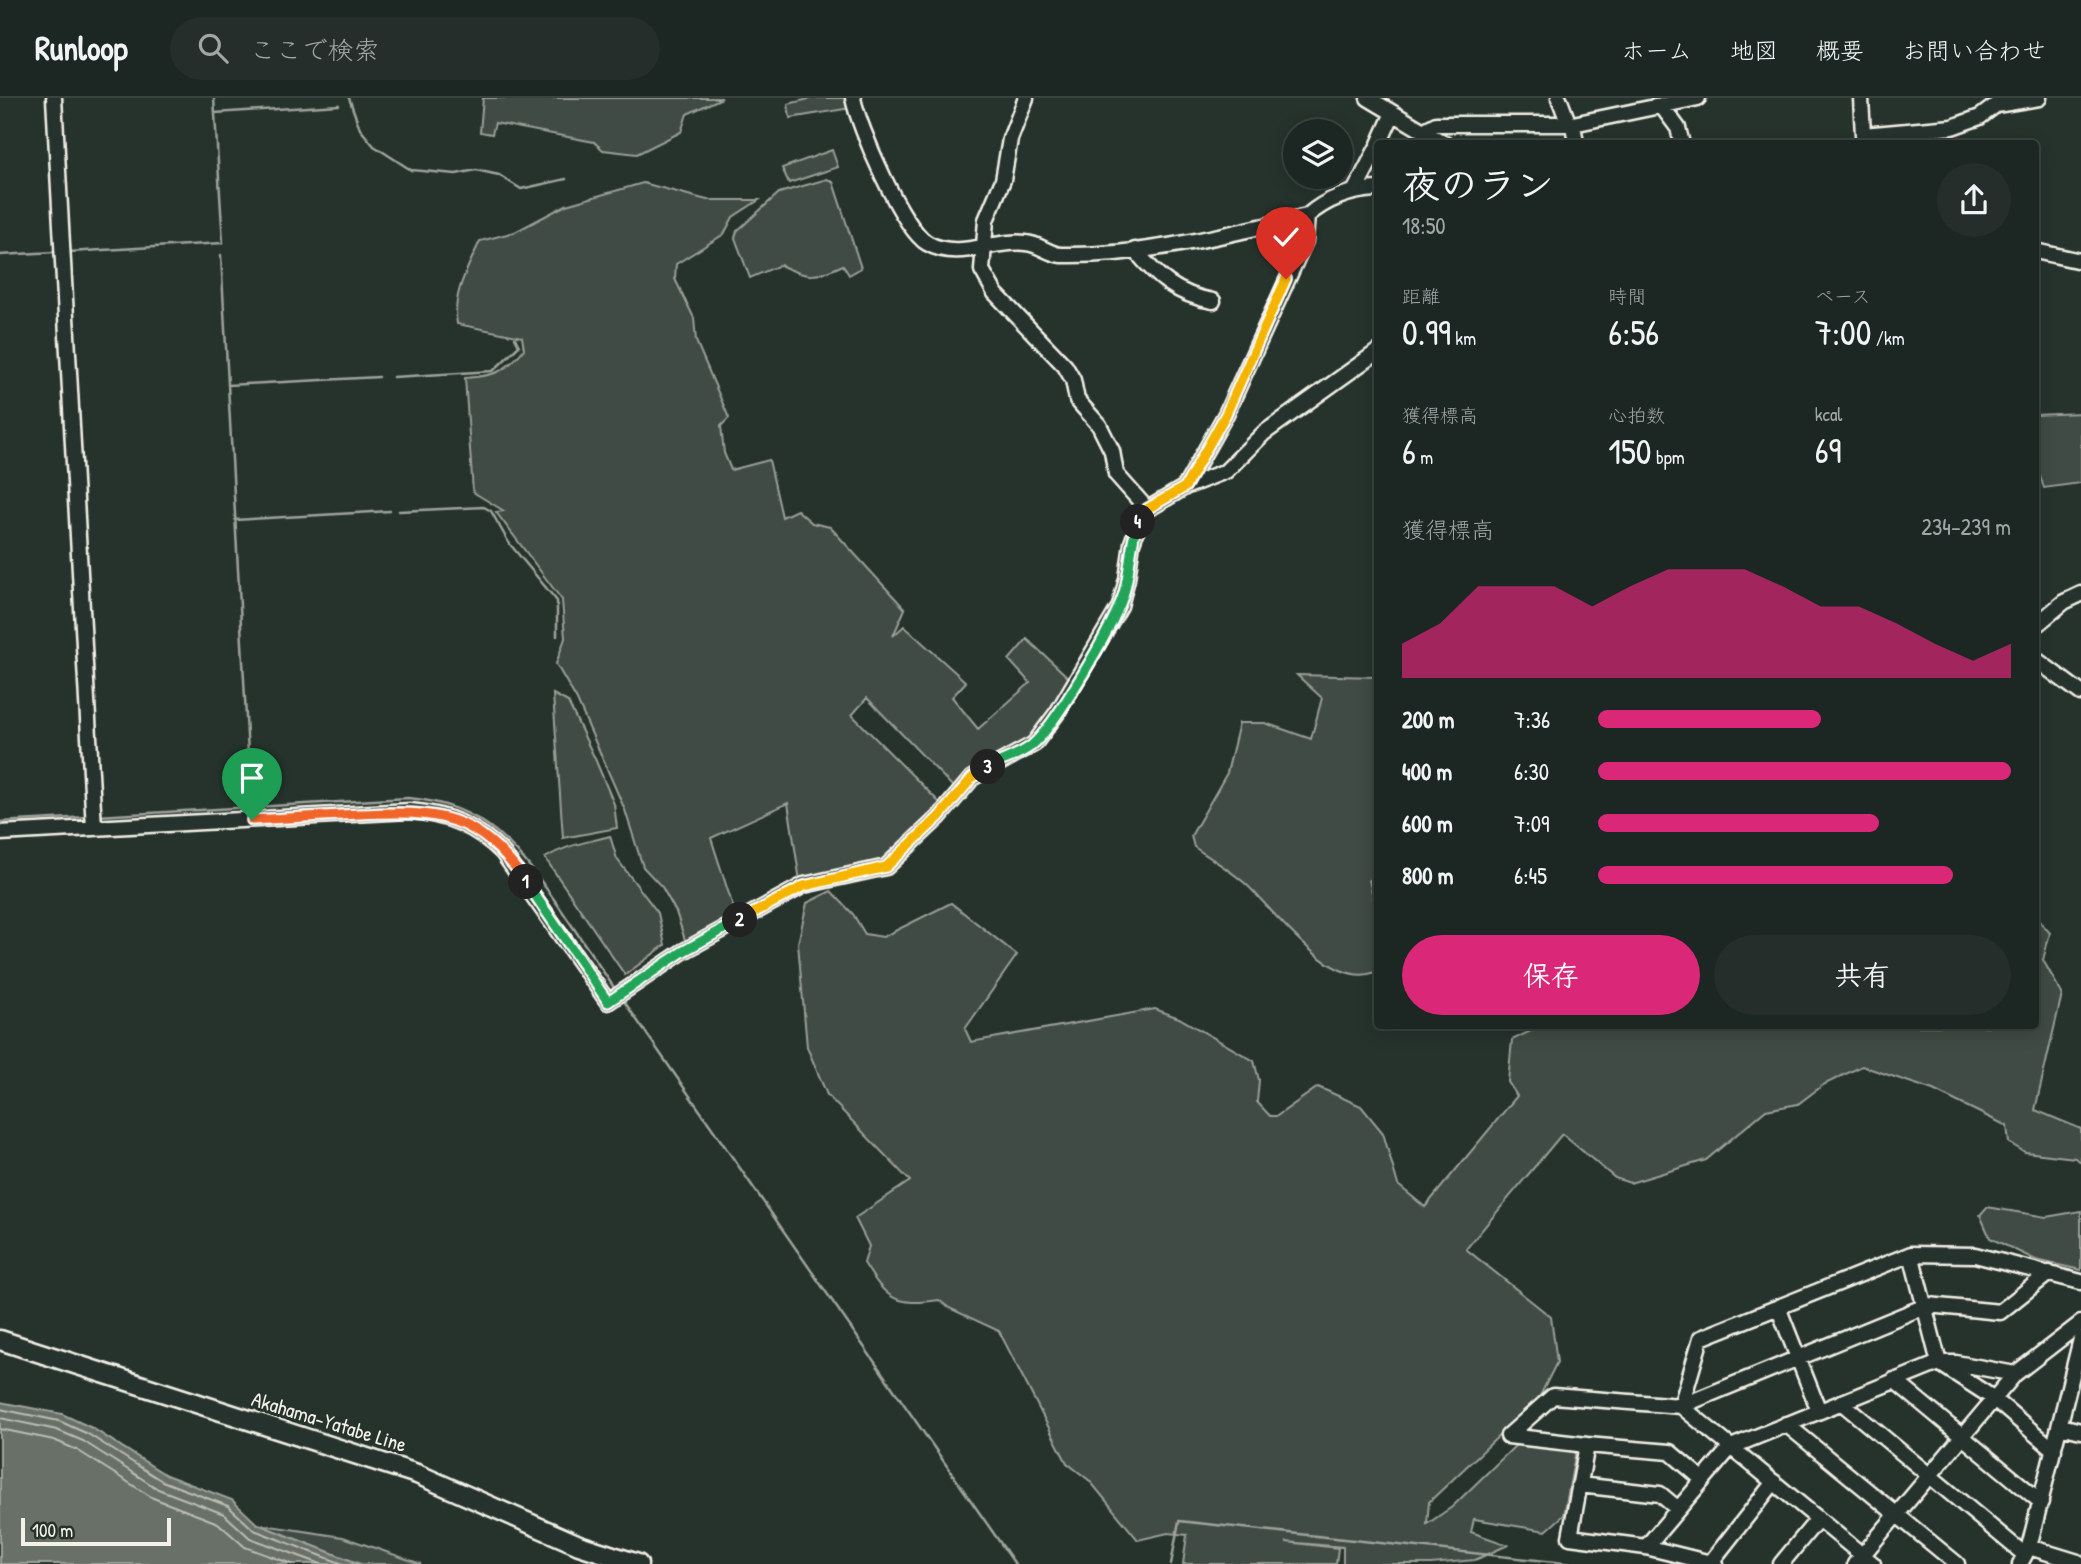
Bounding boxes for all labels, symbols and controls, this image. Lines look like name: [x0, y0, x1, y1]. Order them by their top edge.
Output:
search box: [170, 17, 660, 80]
text: Runloop: [35, 26, 128, 70]
icon: search: [194, 29, 232, 67]
text: ここで検索: [250, 32, 380, 67]
text: ホーム: [1621, 34, 1692, 66]
text: 地図: [1730, 34, 1778, 66]
text: 概要: [1816, 34, 1864, 66]
text: お問い合わせ: [1902, 34, 2046, 66]
map controls: [1283, 119, 1353, 189]
button: layers: [1283, 119, 1353, 189]
text: 夜のラン: [1402, 158, 1554, 210]
button: share: [1937, 163, 2011, 237]
pin: [1256, 207, 1316, 279]
text: 18:50: [1402, 210, 1446, 241]
icon: check: [1267, 218, 1305, 256]
text: 距離: [1402, 283, 1440, 309]
text: 時間: [1608, 283, 1646, 309]
text: ペース: [1815, 283, 1871, 309]
text: 0.99: [1402, 309, 1451, 356]
text: 6:56: [1608, 309, 1659, 356]
text: 7:00: [1815, 309, 1871, 356]
text: km: [1451, 325, 1476, 351]
text: /km: [1871, 325, 1905, 351]
text: kcal: [1815, 401, 1842, 427]
text: 獲得標高: [1402, 402, 1478, 428]
text: 心拍数: [1608, 402, 1665, 428]
text: 69: [1815, 427, 1841, 474]
text: 6: [1402, 428, 1416, 475]
text: 150: [1608, 428, 1652, 475]
text: m: [1416, 444, 1433, 470]
text: bpm: [1652, 444, 1685, 470]
pin: 4: [1120, 504, 1156, 540]
text: 4: [1134, 508, 1141, 534]
text: 234–239 m: [1921, 511, 2011, 542]
text: 獲得標高: [1402, 514, 1494, 545]
text: 200 m: [1402, 704, 1454, 735]
text: 7:36: [1514, 704, 1550, 735]
pin: [222, 748, 282, 820]
pin: 3: [970, 750, 1006, 784]
text: 3: [983, 753, 992, 779]
text: 400 m: [1402, 756, 1452, 787]
text: 6:30: [1514, 756, 1549, 787]
icon: arrive: [233, 759, 271, 797]
text: 600 m: [1402, 808, 1453, 839]
text: 7:09: [1514, 808, 1549, 839]
text: 800 m: [1402, 860, 1454, 891]
text: 6:45: [1514, 860, 1547, 891]
pin: 1: [508, 864, 544, 900]
text: 1: [522, 868, 529, 894]
pin: 2: [722, 902, 758, 938]
text: 2: [735, 906, 744, 932]
button: 保存: [1402, 935, 1700, 1015]
button: 共有: [1714, 935, 2011, 1015]
street label: Akahama-Yatabe Line: [248, 1384, 410, 1459]
scale bar: [21, 1515, 172, 1547]
text: 100 m: [32, 1517, 73, 1543]

